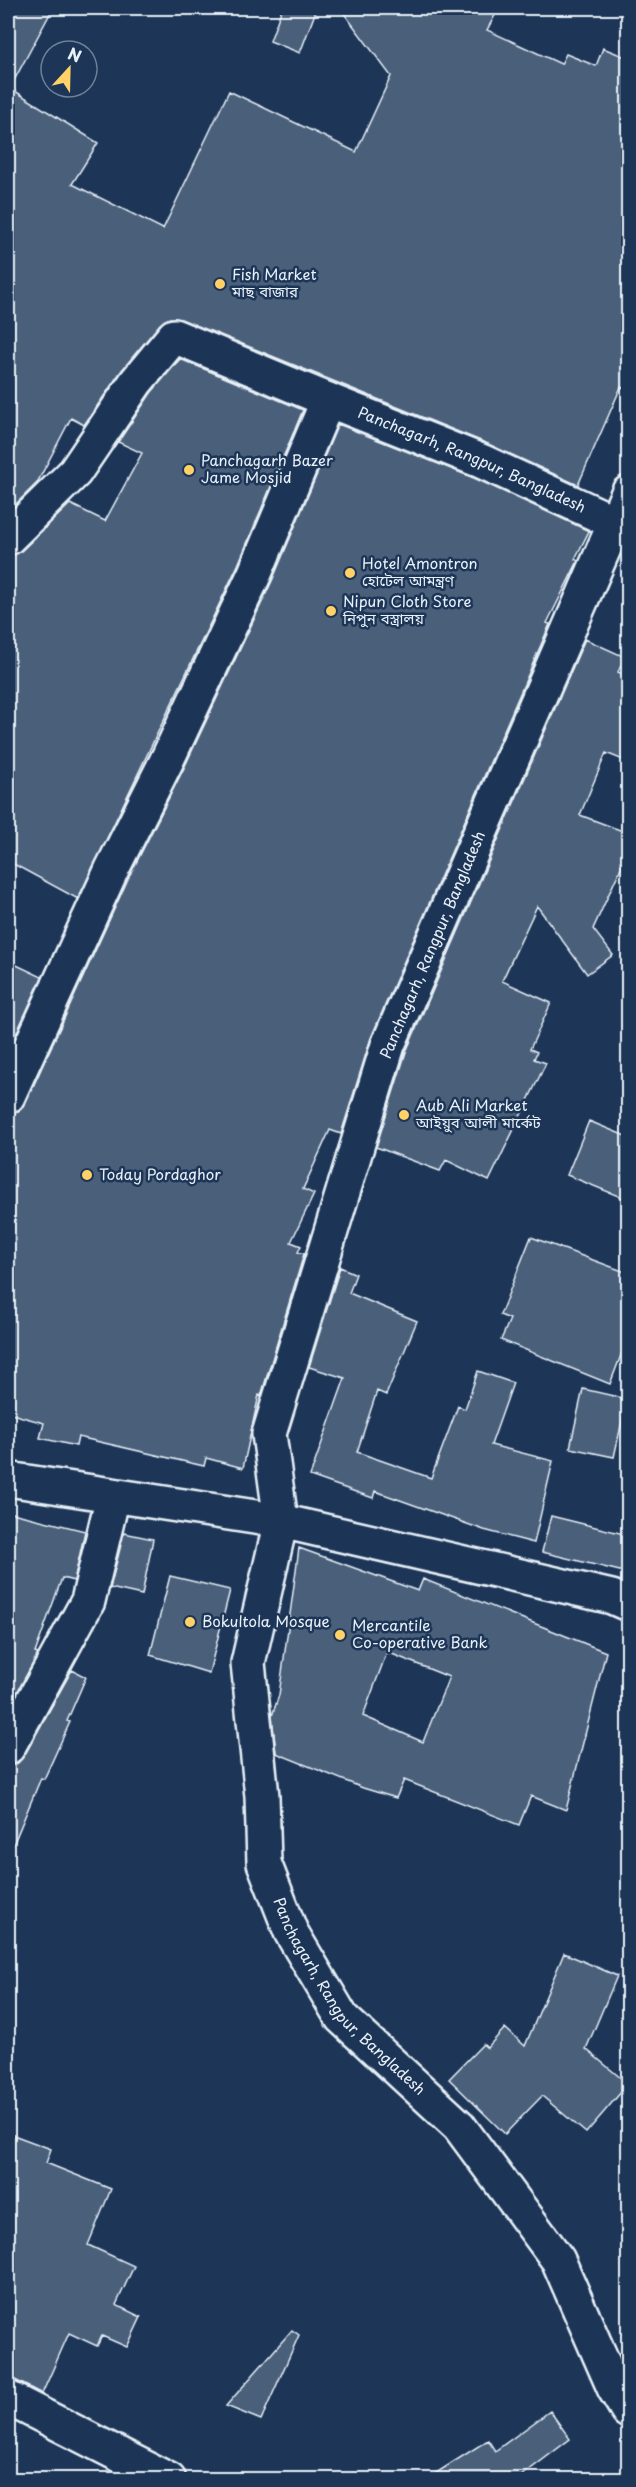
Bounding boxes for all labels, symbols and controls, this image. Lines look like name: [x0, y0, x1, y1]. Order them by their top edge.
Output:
north arrow: [39, 39, 99, 99]
text: N: [65, 41, 85, 68]
place label: Fish Market মাছ বাজার: [231, 262, 317, 302]
marker: Fish Market মাছ বাজার: [213, 277, 227, 291]
street label: Panchagarh, Rangpur, Bangladesh: [355, 400, 590, 518]
place label: Panchagarh Bazer Jame Mosjid: [201, 448, 333, 488]
marker: Panchagarh Bazer Jame Mosjid: [182, 463, 196, 477]
place label: Hotel Amontron হোটেল আমন্ত্রণ: [362, 551, 478, 591]
marker: Hotel Amontron হোটেল আমন্ত্রণ: [343, 566, 357, 580]
place label: Nipun Cloth Store নিপুন বস্ত্রালয়: [342, 589, 471, 629]
marker: Nipun Cloth Store নিপুন বস্ত্রালয়: [324, 604, 338, 618]
street label: Panchagarh, Rangpur, Bangladesh: [373, 827, 490, 1062]
place label: Aub Ali Market আইয়ুব আলী মার্কেট: [415, 1093, 542, 1133]
marker: Aub Ali Market আইয়ুব আলী মার্কেট: [397, 1108, 411, 1122]
place label: Today Pordaghor: [99, 1162, 221, 1185]
marker: Today Pordaghor: [80, 1168, 94, 1182]
place label: Bokultola Mosque: [202, 1609, 330, 1632]
place label: Mercantile Co-operative Bank: [352, 1613, 488, 1653]
marker: Bokultola Mosque: [183, 1615, 197, 1629]
marker: Mercantile Co-operative Bank: [333, 1628, 347, 1642]
street label: Panchagarh, Rangpur, Bangladesh: [269, 1894, 431, 2100]

